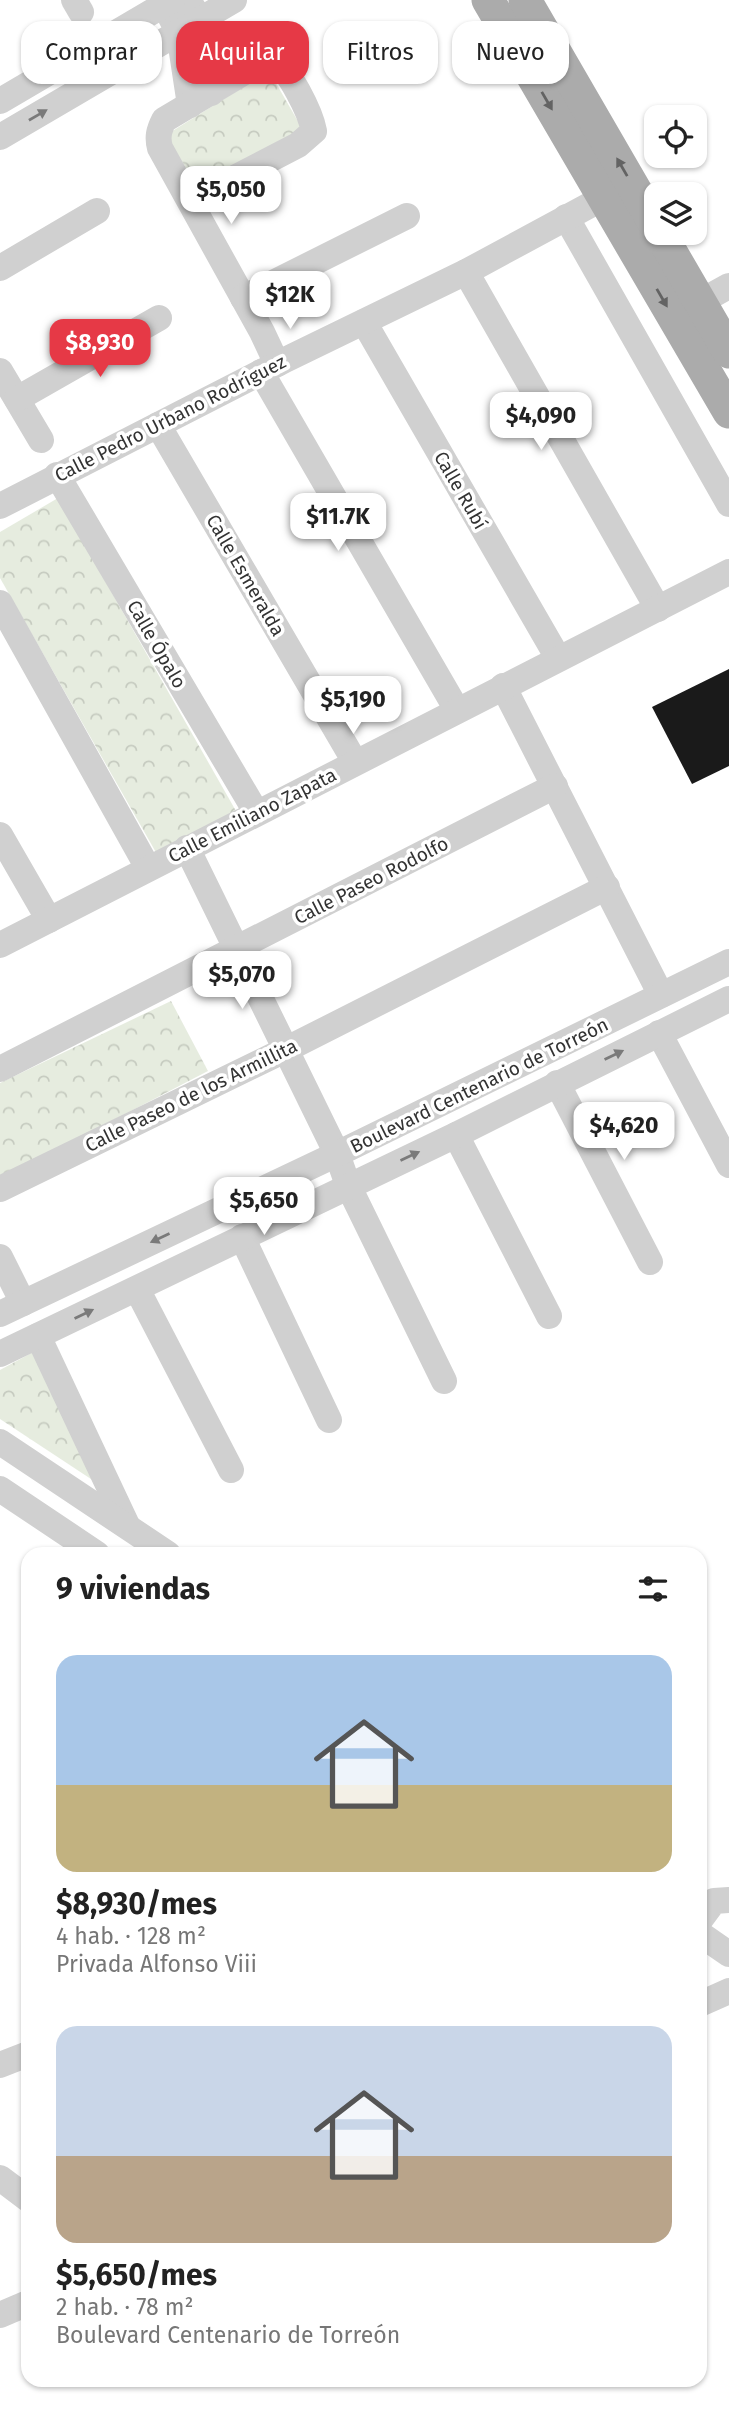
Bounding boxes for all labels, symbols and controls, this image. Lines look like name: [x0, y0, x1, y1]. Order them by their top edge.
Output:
chip: Comprar: [21, 21, 162, 84]
chip: Alquilar: [176, 21, 309, 84]
chip: Filtros: [323, 21, 438, 84]
chip: Nuevo: [452, 21, 569, 84]
one-way arrow: [541, 92, 553, 111]
map controls: [644, 105, 707, 245]
button: locate: [644, 105, 707, 168]
one-way arrow: [29, 109, 48, 121]
one-way arrow: [616, 158, 628, 177]
pin: $5,050: [174, 166, 288, 226]
text: $5,050: [196, 175, 266, 203]
button: layers: [644, 182, 707, 245]
pin: $12K: [249, 272, 331, 331]
text: $12K: [266, 280, 314, 308]
one-way arrow: [656, 288, 668, 307]
pin: $8,930: [43, 320, 157, 379]
text: $8,930: [66, 328, 134, 356]
street label: Calle Pedro Urbano Rodríguez: [51, 350, 290, 487]
pin: $4,090: [484, 392, 598, 452]
text: $4,090: [506, 401, 576, 429]
street label: Calle Rubí: [429, 447, 492, 533]
pin: $11.7K: [281, 494, 395, 553]
text: $11.7K: [306, 502, 370, 530]
street label: Calle Esmeralda: [201, 510, 290, 640]
street label: Calle Ópalo: [122, 596, 191, 692]
pin: $5,190: [296, 676, 410, 736]
text: $5,190: [320, 685, 386, 713]
street label: Calle Emiliano Zapata: [164, 763, 340, 868]
street label: Calle Paseo Rodolfo: [290, 832, 452, 929]
pin: $5,070: [185, 951, 299, 1011]
text: $5,070: [208, 960, 276, 988]
street label: Boulevard Centenario de Torreón: [346, 1013, 612, 1158]
street label: Calle Paseo de los Armillita: [81, 1034, 301, 1157]
one-way arrow: [604, 1049, 624, 1061]
pin: $4,620: [567, 1102, 681, 1162]
text: $4,620: [590, 1111, 658, 1139]
one-way arrow: [400, 1150, 420, 1162]
pin: $5,650: [207, 1178, 321, 1237]
text: $5,650: [230, 1186, 298, 1214]
one-way arrow: [150, 1233, 171, 1244]
one-way arrow: [74, 1309, 94, 1320]
icon: filters: [634, 1570, 672, 1608]
text: 9 viviendas: [56, 1571, 210, 1607]
icon: home: [301, 1701, 427, 1827]
text: $8,930/mes: [56, 1886, 217, 1922]
text: 4 hab. · 128 m²: [56, 1922, 206, 1950]
text: Privada Alfonso Viii: [56, 1950, 257, 1978]
icon: home: [301, 2072, 427, 2198]
text: $5,650/mes: [56, 2257, 217, 2293]
text: 2 hab. · 78 m²: [56, 2293, 193, 2321]
text: Boulevard Centenario de Torreón: [56, 2321, 400, 2349]

